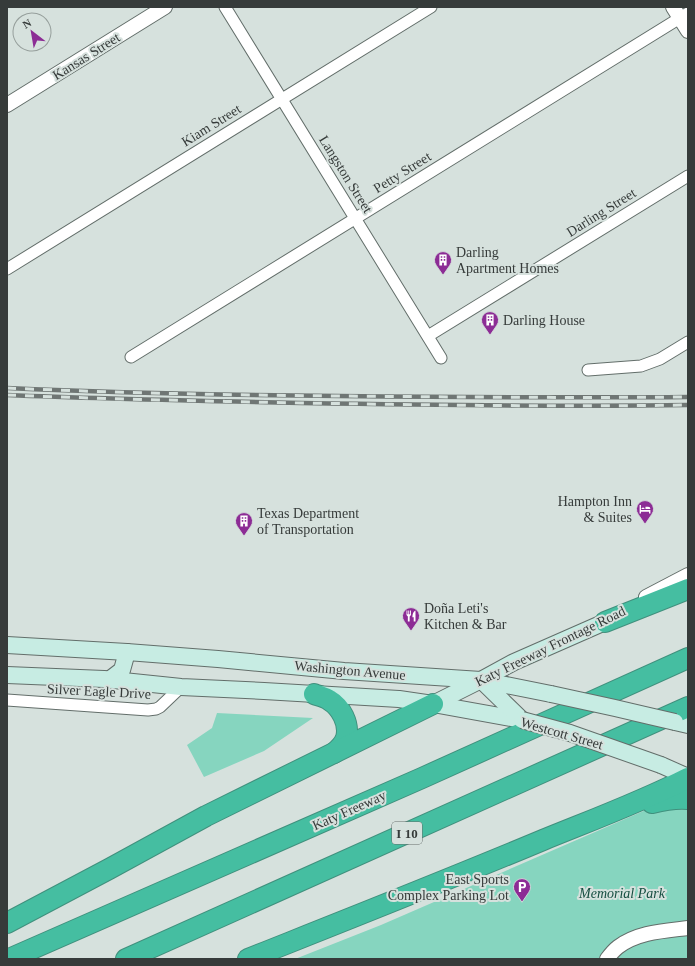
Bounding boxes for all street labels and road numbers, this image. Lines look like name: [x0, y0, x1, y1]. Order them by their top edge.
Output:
street label: Kansas Street: [50, 30, 123, 83]
street label: Kiam Street: [179, 101, 244, 150]
street label: Langston Street: [316, 133, 375, 216]
street label: Petty Street: [371, 149, 434, 196]
street label: Darling Street: [564, 185, 639, 240]
street label: Katy Freeway Frontage Road: [473, 603, 628, 689]
street label: Washington Avenue: [294, 658, 406, 683]
street label: Silver Eagle Drive: [47, 681, 151, 702]
street label: Westcott Street: [519, 715, 605, 752]
street label: Katy Freeway: [310, 788, 388, 833]
road number: I 10: [392, 822, 422, 844]

